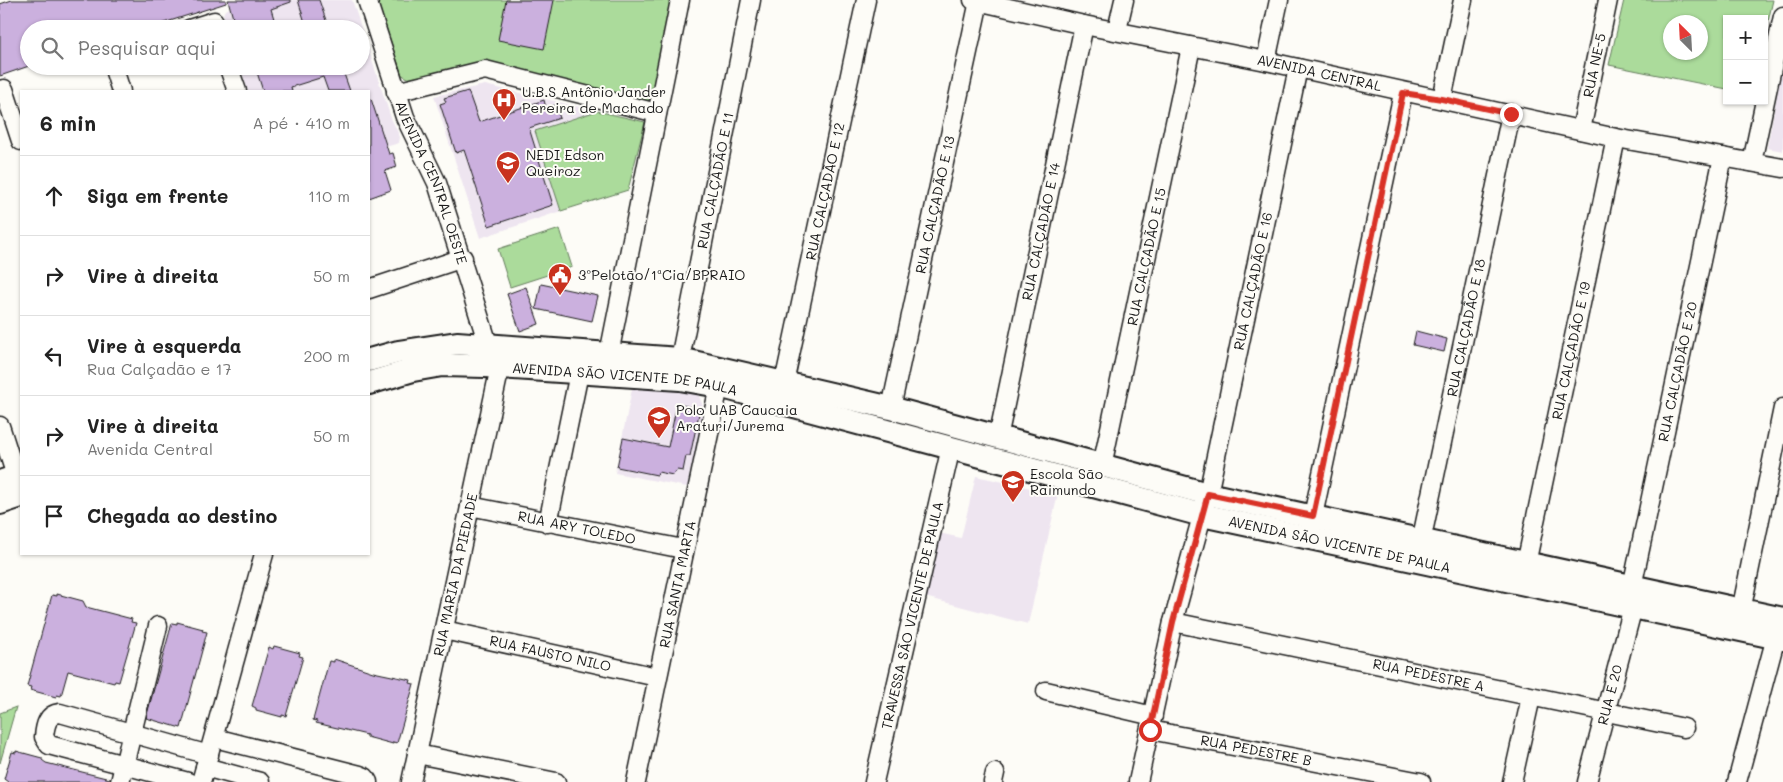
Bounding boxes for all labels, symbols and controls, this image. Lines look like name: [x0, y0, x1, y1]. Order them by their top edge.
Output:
north arrow: [1663, 15, 1708, 60]
map controls: [1723, 15, 1768, 105]
button: +: [1723, 15, 1768, 60]
search box: [20, 20, 370, 75]
street label: RUA NE-5: [1578, 32, 1610, 99]
icon: search: [38, 34, 66, 62]
text: Pesquisar aqui: [78, 35, 216, 60]
street label: AVENIDA CENTRAL: [1256, 49, 1384, 95]
button: −: [1723, 60, 1768, 105]
place label: U.B.S Antônio Jander Pereira de Machado: [522, 82, 666, 117]
hospital icon: U.B.S Antônio Jander Pereira de Machado: [491, 87, 517, 121]
street label: AVENIDA CENTRAL OESTE: [391, 98, 472, 267]
route end: [1500, 103, 1523, 126]
text: 6 min: [40, 109, 96, 136]
street label: RUA CALÇADÃO E 11: [692, 111, 738, 250]
text: A pé · 410 m: [253, 112, 350, 133]
street label: RUA CALÇADÃO E 12: [801, 121, 848, 262]
street label: RUA CALÇADÃO E 13: [910, 134, 959, 275]
place label: NEDI Edson Queiroz: [526, 145, 604, 180]
school or university icon: NEDI Edson Queiroz: [495, 150, 521, 184]
street label: RUA CALÇADÃO E 14: [1017, 160, 1064, 302]
icon: ahead: [40, 182, 68, 210]
text: Siga em frente: [87, 183, 228, 208]
text: 110 m: [308, 185, 350, 206]
street label: RUA CALÇADÃO E 15: [1122, 186, 1170, 327]
street label: RUA CALÇADÃO E 16: [1229, 210, 1276, 352]
street label: RUA CALÇADÃO E 18: [1442, 257, 1489, 398]
icon: right: [40, 262, 68, 290]
public building icon: 3ºPelotão/1ªCia/BPRAIO: [547, 262, 573, 296]
text: Vire à direita: [87, 263, 219, 288]
text: 50 m: [313, 265, 350, 286]
place label: 3ºPelotão/1ªCia/BPRAIO: [578, 265, 745, 284]
street label: RUA CALÇADÃO E 19: [1547, 280, 1594, 421]
street label: RUA CALÇADÃO E 20: [1653, 300, 1701, 443]
text: Vire à esquerda: [87, 333, 242, 358]
icon: left: [40, 342, 68, 370]
text: 200 m: [303, 345, 350, 366]
text: Rua Calçadão e 17: [87, 358, 232, 379]
street label: AVENIDA SÃO VICENTE DE PAULA: [512, 358, 740, 400]
place label: Polo UAB Caucaia Araturi/Jurema: [676, 400, 798, 435]
school or university icon: Polo UAB Caucaia Araturi/Jurema: [646, 405, 672, 439]
text: Vire à direita: [87, 413, 219, 438]
icon: right: [40, 422, 68, 450]
text: 50 m: [313, 425, 350, 446]
text: Avenida Central: [87, 438, 213, 459]
place label: Escola São Raimundo: [1030, 464, 1103, 499]
school or university icon: Escola São Raimundo: [1000, 469, 1026, 503]
street label: RUA MARIA DA PIEDADE: [428, 491, 482, 658]
street label: TRAVESSA SÃO VICENTE DE PAULA: [876, 499, 947, 731]
icon: arrive: [40, 502, 68, 530]
text: Chegada ao destino: [87, 503, 277, 528]
street label: RUA ARY TOLEDO: [516, 506, 638, 548]
street label: AVENIDA SÃO VICENTE DE PAULA: [1227, 511, 1453, 577]
street label: RUA SANTA MARTA: [654, 519, 700, 650]
street label: RUA FAUSTO NILO: [488, 630, 613, 676]
street label: RUA PEDESTRE A: [1371, 654, 1486, 695]
street label: RUA E 20: [1592, 662, 1626, 727]
route start: [1139, 719, 1162, 742]
street label: RUA PEDESTRE B: [1199, 730, 1313, 770]

